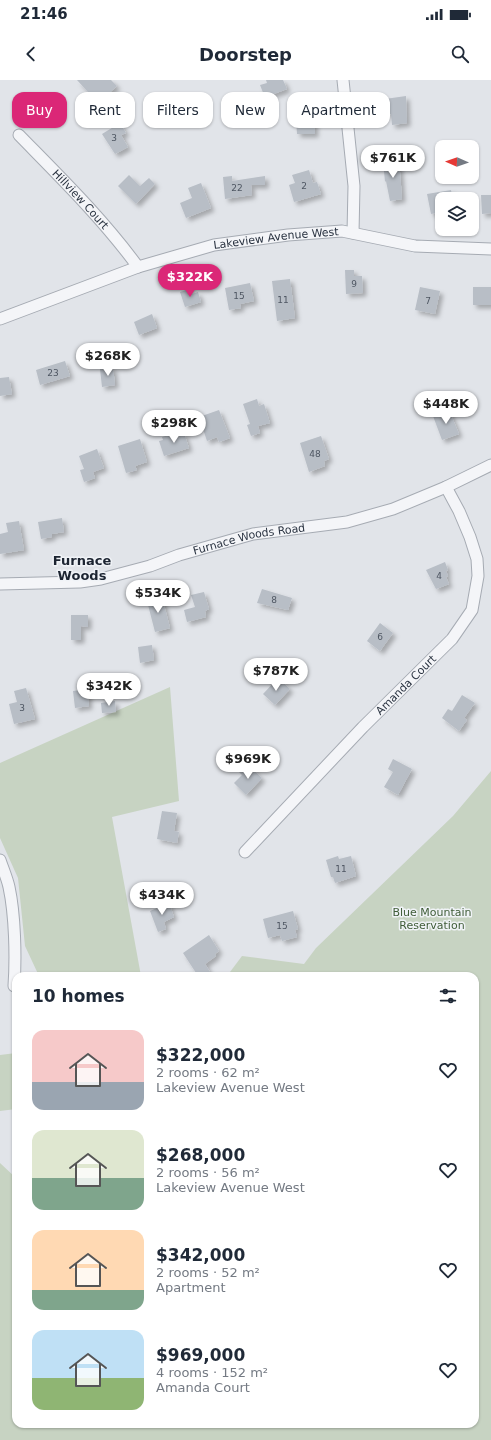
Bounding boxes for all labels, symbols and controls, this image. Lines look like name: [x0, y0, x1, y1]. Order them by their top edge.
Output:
text: 21:46: [20, 5, 68, 23]
icon: back: [20, 43, 42, 65]
icon: search: [449, 43, 471, 65]
text: Doorstep: [199, 44, 292, 65]
chip: Buy: [12, 92, 67, 128]
chip: Rent: [75, 92, 135, 128]
chip: Filters: [143, 92, 213, 128]
chip: New: [221, 92, 279, 128]
chip: Apartment: [287, 92, 390, 128]
house number: 3: [111, 133, 117, 143]
north arrow: [435, 140, 479, 184]
map controls: [435, 140, 479, 236]
pin: $761K: [365, 145, 421, 179]
text: $761K: [370, 150, 416, 165]
street label: Hillview Court: [50, 167, 112, 232]
house number: 2: [301, 181, 307, 191]
house number: 22: [231, 183, 243, 193]
button: layers: [435, 192, 479, 236]
street label: Lakeview Avenue West: [213, 225, 340, 252]
pin: $322K: [162, 264, 218, 298]
text: $322K: [167, 269, 213, 284]
house number: 9: [351, 279, 357, 289]
house number: 15: [233, 291, 245, 301]
house number: 11: [277, 295, 289, 305]
house number: 7: [425, 296, 431, 306]
pin: $268K: [80, 343, 136, 377]
text: $268K: [85, 348, 131, 363]
house number: 23: [47, 368, 59, 378]
pin: $448K: [418, 391, 474, 425]
text: $448K: [423, 396, 469, 411]
pin: $298K: [146, 410, 202, 444]
text: $298K: [151, 415, 197, 430]
house number: 48: [309, 449, 321, 459]
street label: Furnace Woods Road: [191, 521, 306, 557]
district label: Furnace Woods: [53, 553, 111, 583]
house number: 4: [436, 571, 442, 581]
pin: $534K: [130, 580, 186, 614]
text: $534K: [135, 585, 181, 600]
house number: 8: [271, 595, 277, 605]
house number: 6: [377, 632, 383, 642]
street label: Amanda Court: [373, 652, 439, 717]
pin: $787K: [248, 658, 304, 692]
text: $787K: [253, 663, 299, 678]
pin: $342K: [81, 673, 137, 707]
text: $342K: [86, 678, 132, 693]
house number: 3: [19, 703, 25, 713]
pin: $969K: [220, 746, 276, 780]
text: $969K: [225, 751, 271, 766]
house number: 11: [335, 864, 347, 874]
pin: $434K: [134, 882, 190, 916]
text: $434K: [139, 887, 185, 902]
park label: Blue Mountain Reservation: [392, 906, 472, 932]
house number: 15: [276, 921, 288, 931]
icon: filters: [437, 985, 459, 1007]
text: 10 homes: [32, 986, 125, 1006]
text: $322,000: [156, 1045, 245, 1065]
icon: home: [64, 1046, 112, 1094]
icon: heart: [437, 1059, 459, 1081]
text: 2 rooms · 62 m²: [156, 1065, 260, 1080]
text: Lakeview Avenue West: [156, 1080, 305, 1095]
text: $268,000: [156, 1145, 245, 1165]
icon: home: [64, 1146, 112, 1194]
icon: heart: [437, 1159, 459, 1181]
text: 2 rooms · 56 m²: [156, 1165, 260, 1180]
text: Lakeview Avenue West: [156, 1180, 305, 1195]
text: $342,000: [156, 1245, 245, 1265]
icon: home: [64, 1246, 112, 1294]
icon: heart: [437, 1259, 459, 1281]
text: 2 rooms · 52 m²: [156, 1265, 260, 1280]
text: Apartment: [156, 1280, 226, 1295]
text: $969,000: [156, 1345, 245, 1365]
icon: home: [64, 1346, 112, 1394]
icon: heart: [437, 1359, 459, 1381]
text: 4 rooms · 152 m²: [156, 1365, 268, 1380]
text: Amanda Court: [156, 1380, 250, 1395]

